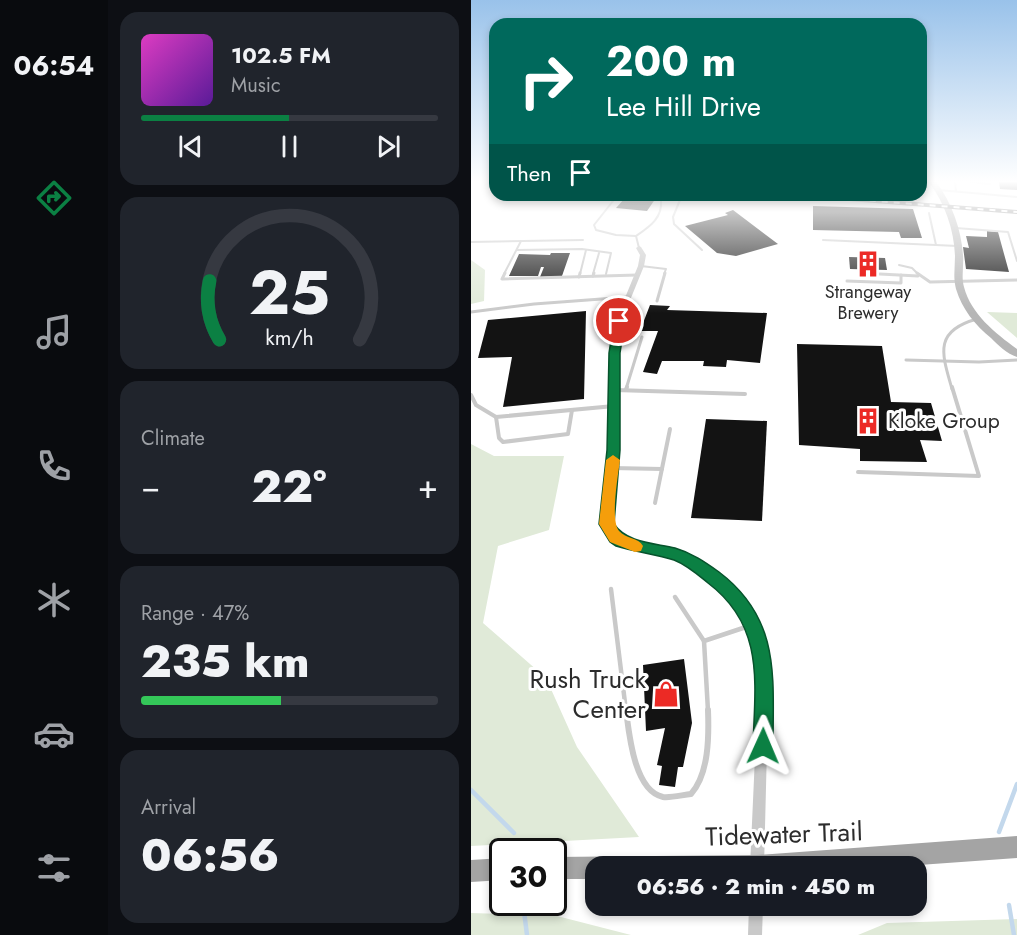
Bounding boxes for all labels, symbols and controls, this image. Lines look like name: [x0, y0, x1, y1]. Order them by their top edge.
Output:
text: 200 m: [606, 31, 736, 92]
text: 102.5 FM: [231, 39, 331, 71]
icon: right: [507, 42, 585, 120]
text: 06:54: [14, 46, 94, 85]
text: Music: [231, 71, 281, 100]
text: Lee Hill Drive: [606, 87, 761, 126]
icon: previous: [174, 130, 207, 163]
icon: pause: [273, 130, 306, 163]
icon: next: [372, 130, 405, 163]
icon: arrive: [564, 156, 597, 189]
text: Then: [507, 157, 552, 189]
icon: directions: [33, 177, 75, 219]
text: 25: [249, 247, 330, 337]
building icon: Strangeway Brewery: [853, 249, 883, 279]
place label: Strangeway Brewery: [825, 279, 911, 326]
pin: [593, 295, 644, 346]
icon: arrive: [602, 304, 635, 337]
icon: music: [33, 311, 75, 353]
text: km/h: [265, 322, 314, 353]
building icon: Kloke Group: [853, 406, 883, 436]
place label: Kloke Group: [888, 406, 1000, 436]
text: Climate: [141, 424, 205, 453]
icon: phone: [33, 445, 75, 487]
text: 22°: [252, 454, 327, 519]
text: −: [141, 463, 160, 510]
text: +: [418, 463, 438, 510]
icon: climate: [33, 579, 75, 621]
text: Range · 47%: [141, 599, 249, 628]
text: 235 km: [141, 629, 309, 694]
place label: Rush Truck Center: [529, 660, 647, 728]
shop icon: Rush Truck Center: [651, 679, 681, 709]
icon: car: [33, 713, 75, 755]
position arrow: [731, 714, 795, 778]
text: Arrival: [141, 793, 196, 822]
street label: Tidewater Trail: [705, 812, 863, 856]
text: 06:56: [141, 823, 279, 888]
speed limit sign: 30: [489, 838, 567, 916]
icon: filters: [33, 847, 75, 889]
text: 06:56 · 2 min · 450 m: [637, 870, 875, 902]

